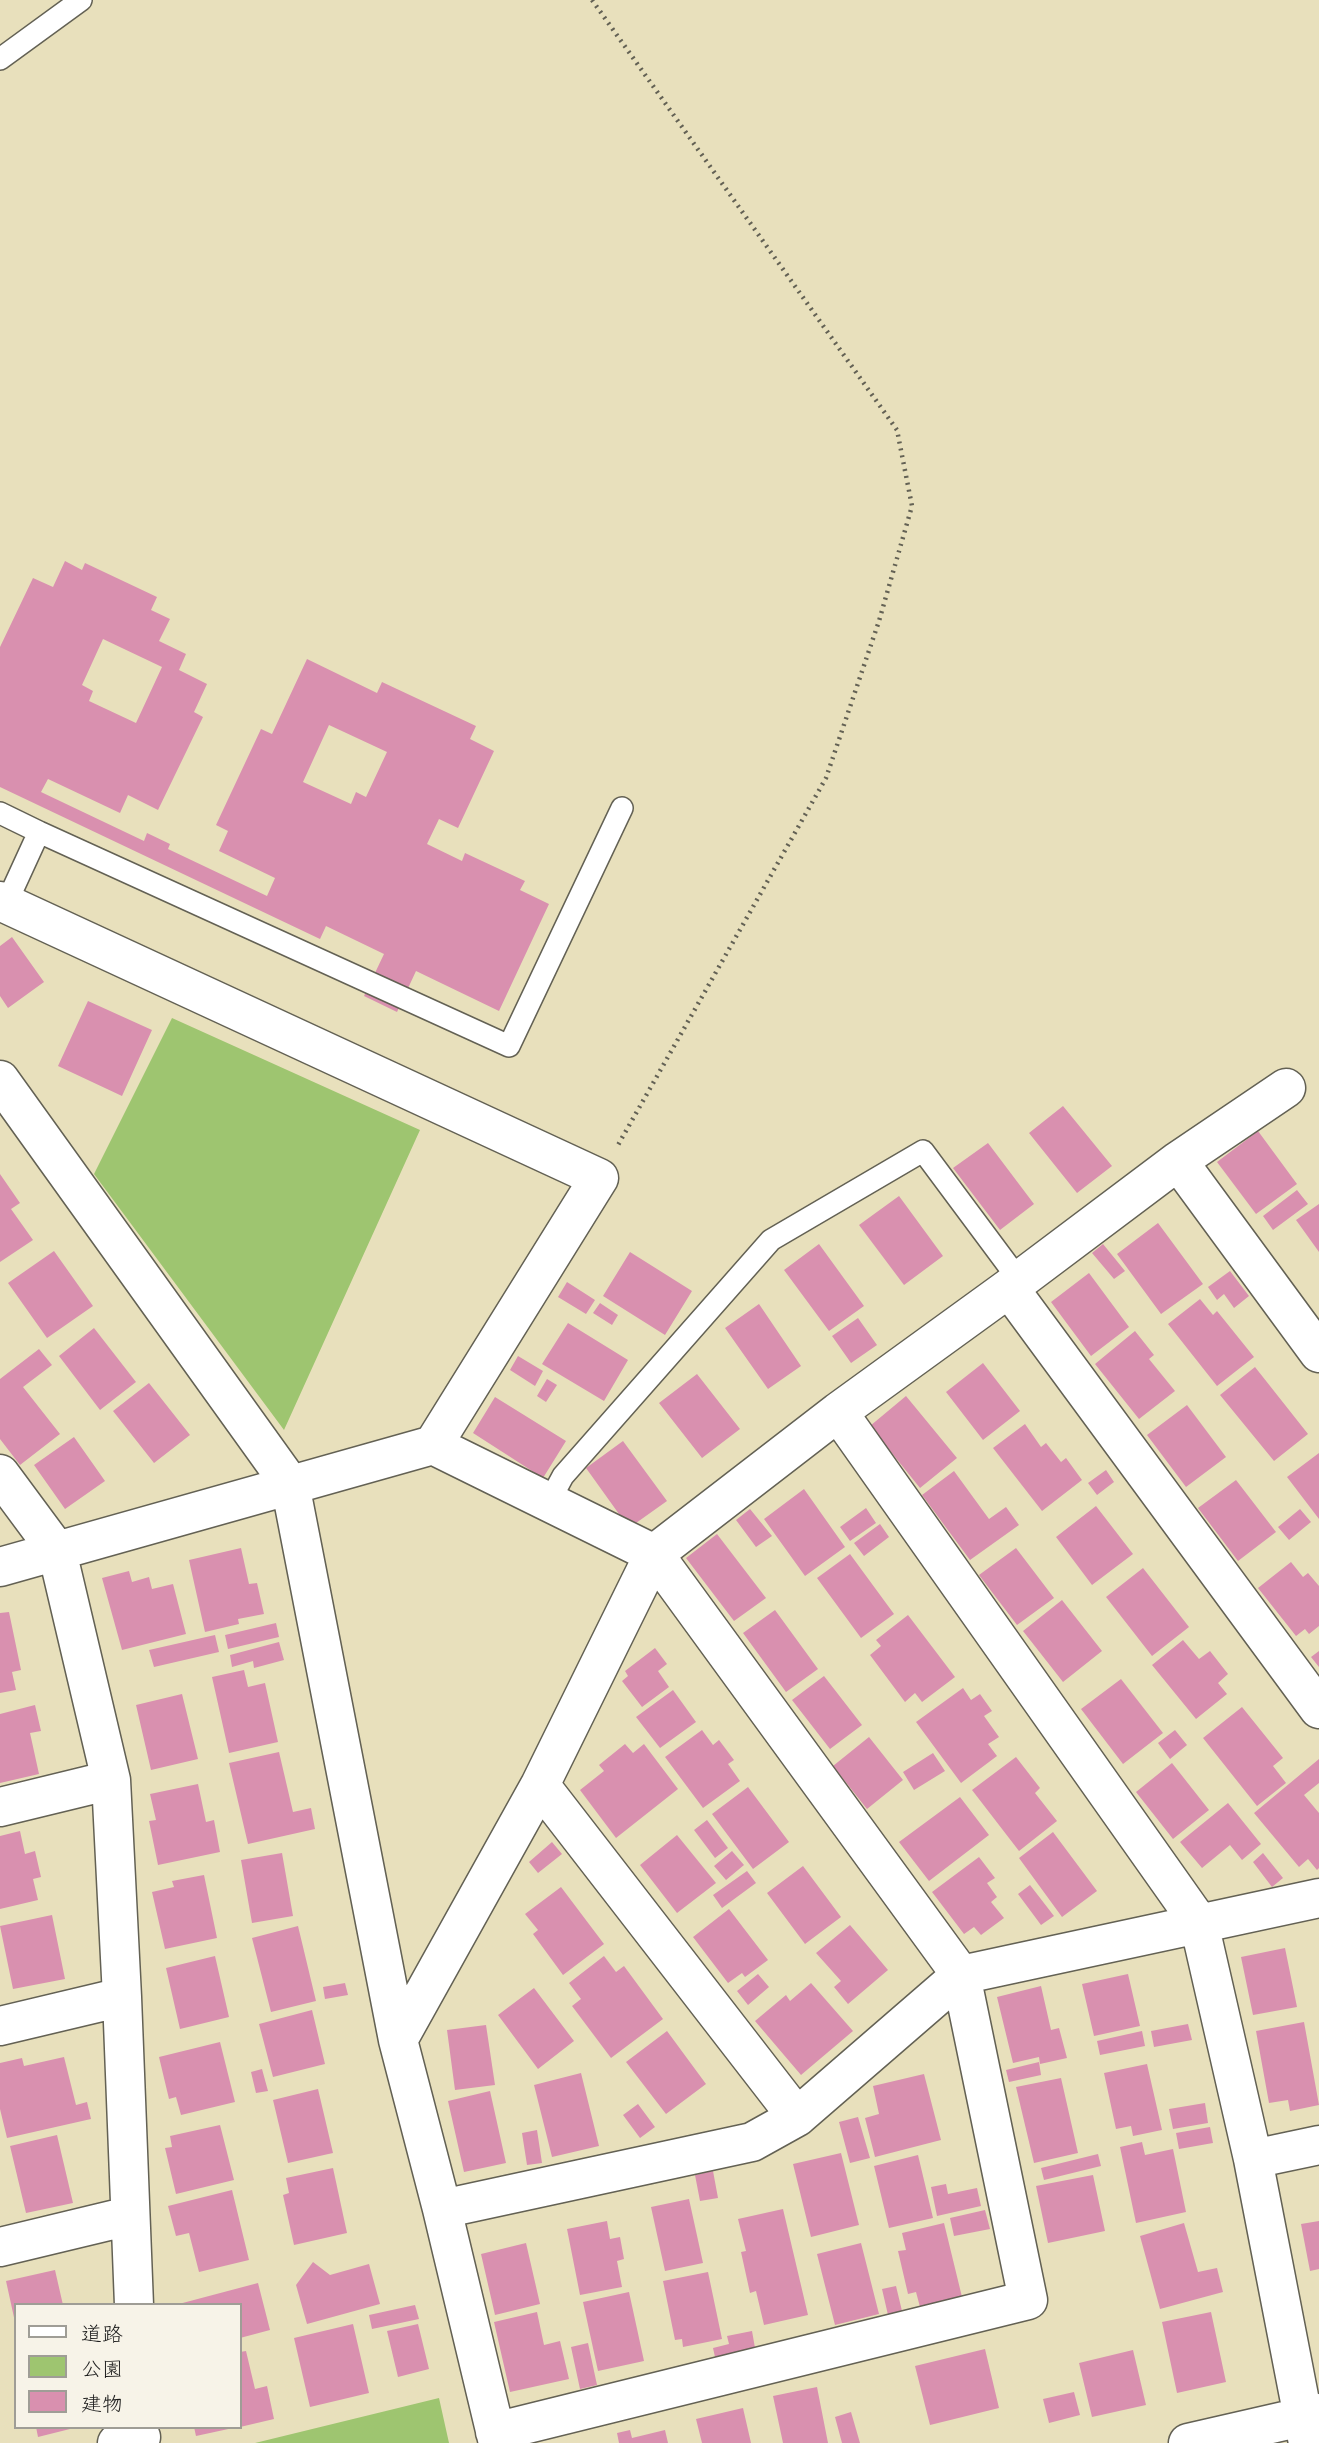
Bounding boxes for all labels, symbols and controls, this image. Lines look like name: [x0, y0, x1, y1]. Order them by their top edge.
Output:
legend: [14, 2303, 242, 2429]
text: 道路: [81, 2322, 123, 2346]
text: 公園: [81, 2357, 123, 2381]
text: 建物: [81, 2392, 123, 2416]

